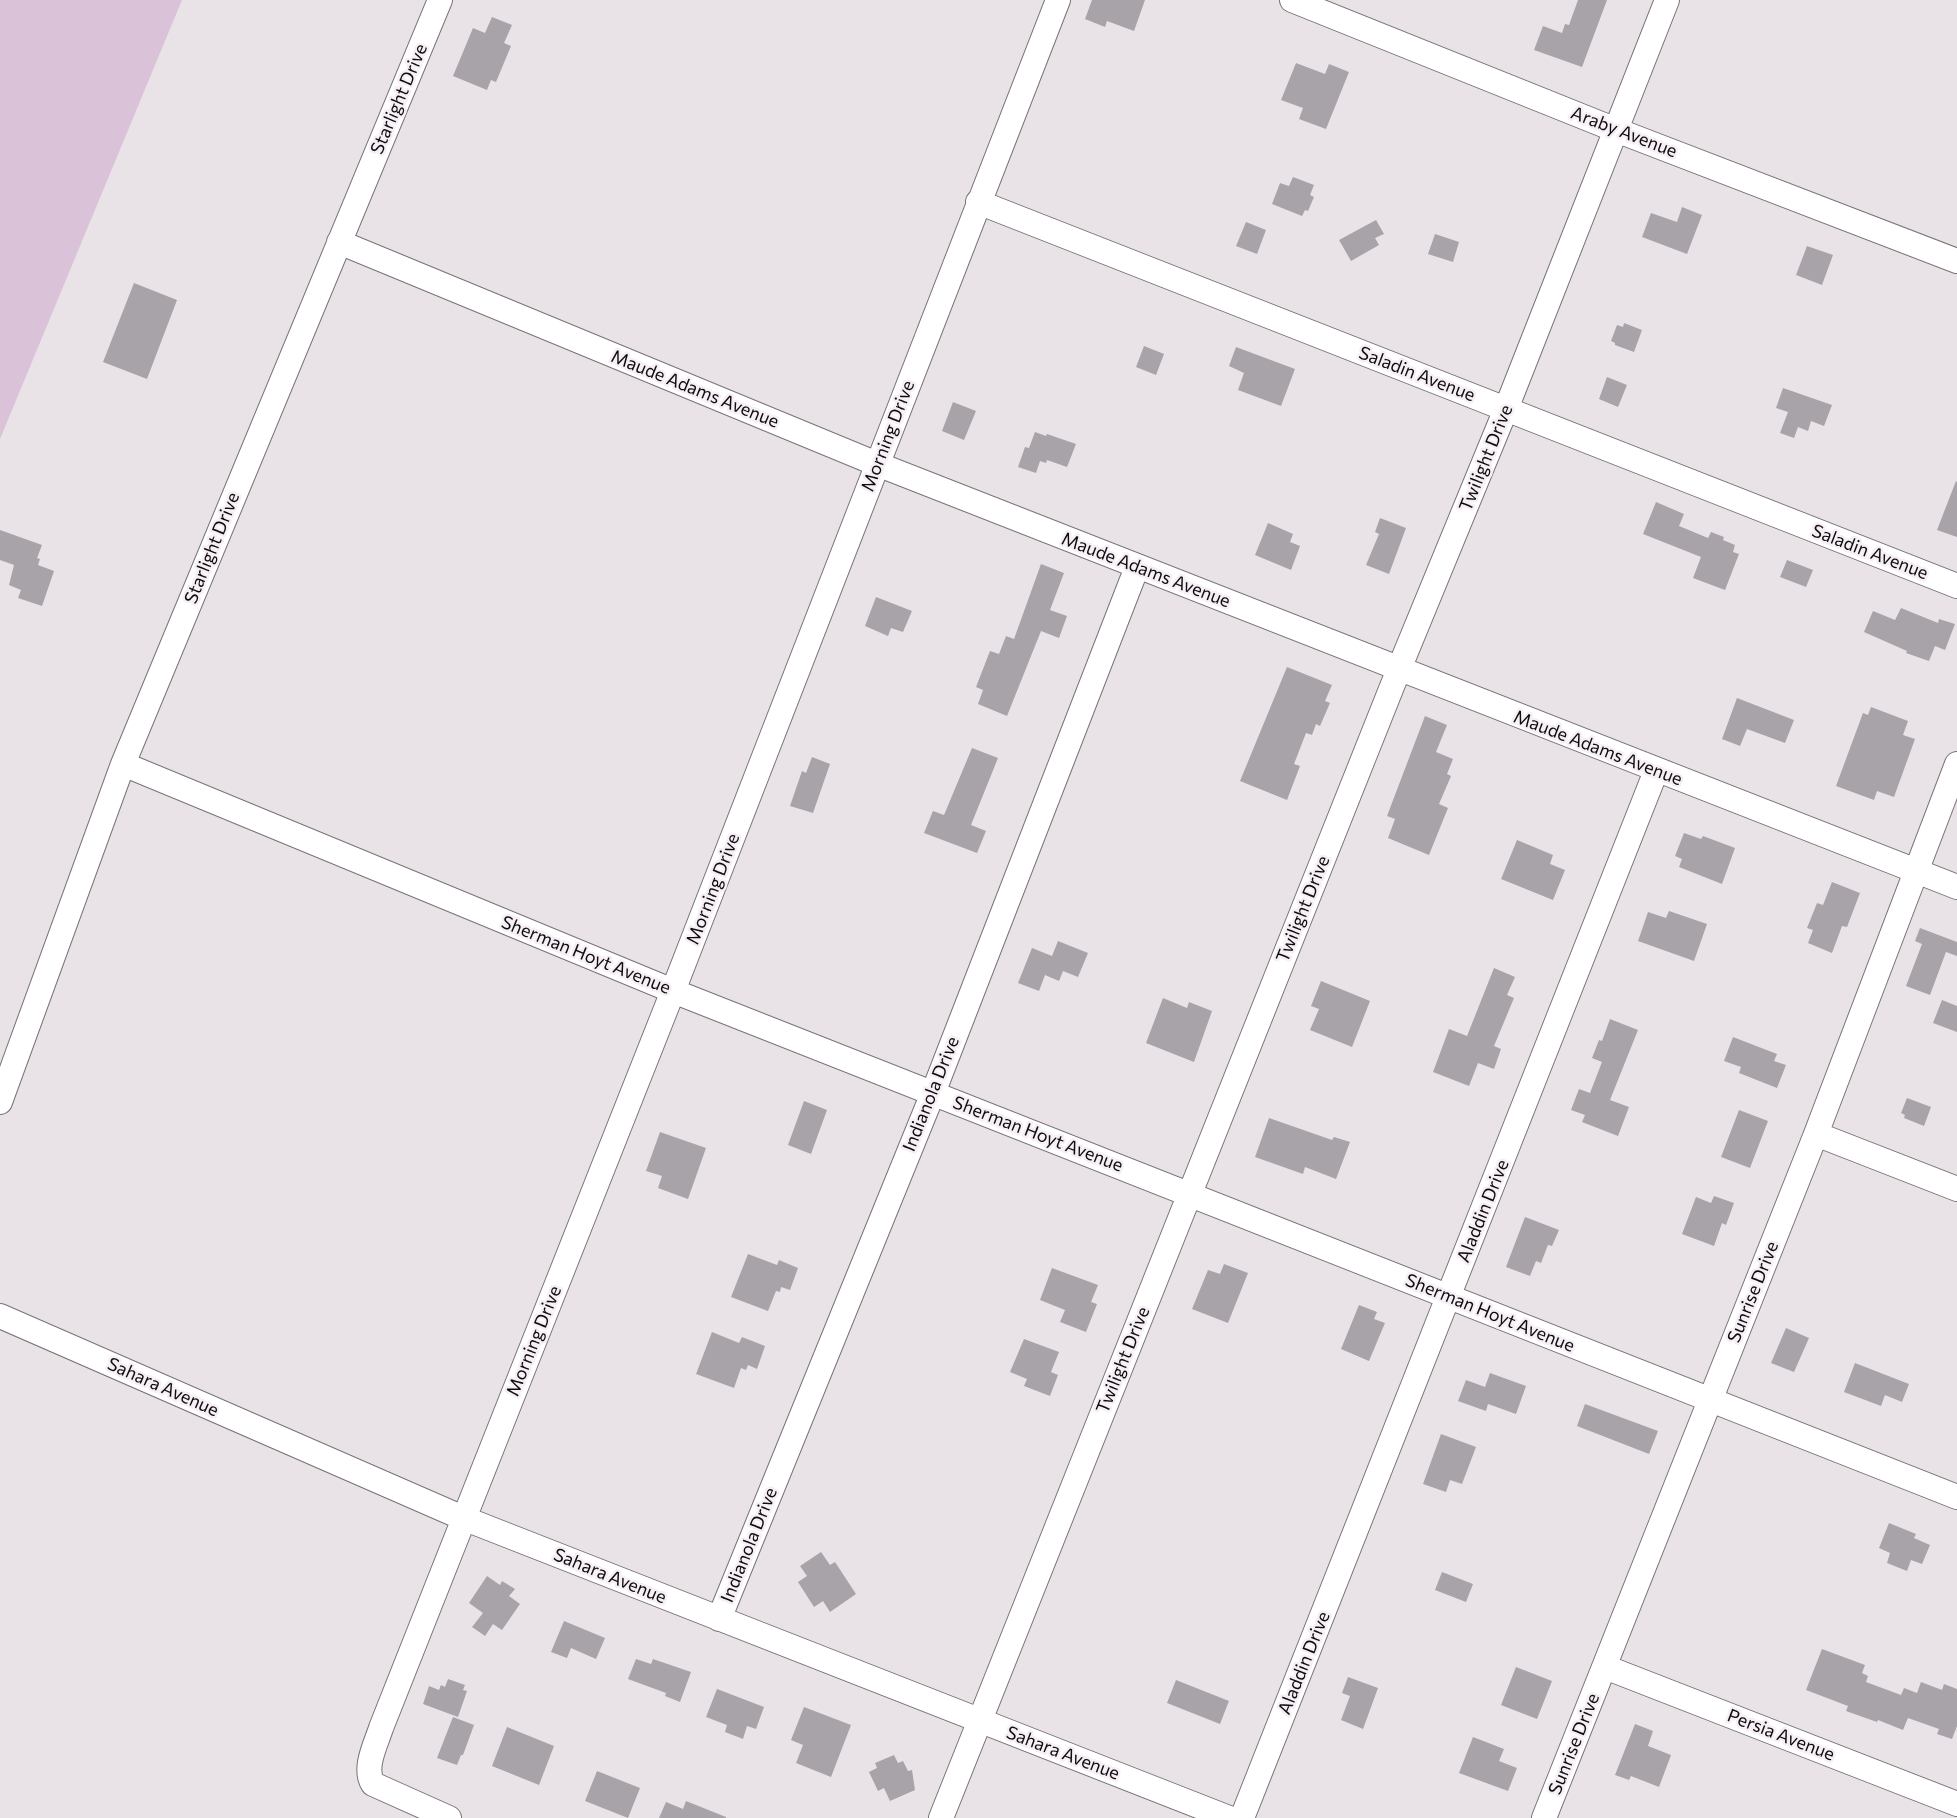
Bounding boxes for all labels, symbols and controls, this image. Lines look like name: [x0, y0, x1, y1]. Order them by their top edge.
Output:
street label: Starlight Drive: [366, 40, 432, 158]
street label: Araby Avenue: [1568, 102, 1680, 162]
street label: Saladin Avenue: [1356, 342, 1478, 406]
street label: Maude Adams Avenue: [608, 345, 782, 433]
street label: Morning Drive: [857, 377, 919, 495]
street label: Twilight Drive: [1455, 402, 1517, 514]
street label: Starlight Drive: [180, 489, 244, 607]
street label: Saladin Avenue: [1809, 520, 1931, 584]
street label: Maude Adams Avenue: [1059, 528, 1233, 612]
street label: Maude Adams Avenue: [1511, 706, 1685, 790]
street label: Morning Drive: [682, 830, 744, 948]
street label: Twilight Drive: [1272, 853, 1334, 965]
street label: Sherman Hoyt Avenue: [498, 911, 674, 999]
street label: Indianola Drive: [898, 1034, 964, 1154]
street label: Sherman Hoyt Avenue: [950, 1092, 1126, 1176]
street label: Aladdin Drive: [1453, 1156, 1513, 1266]
street label: Sunrise Drive: [1723, 1238, 1783, 1346]
street label: Sherman Hoyt Avenue: [1402, 1269, 1578, 1357]
street label: Morning Drive: [502, 1283, 566, 1399]
street label: Twilight Drive: [1092, 1304, 1154, 1416]
street label: Sahara Avenue: [104, 1353, 222, 1421]
street label: Indianola Drive: [716, 1485, 782, 1605]
street label: Sahara Avenue: [551, 1544, 669, 1608]
street label: Aladdin Drive: [1274, 1608, 1334, 1718]
street label: Sunrise Drive: [1544, 1690, 1604, 1798]
street label: Persia Avenue: [1724, 1705, 1838, 1765]
street label: Sahara Avenue: [1003, 1721, 1123, 1785]

